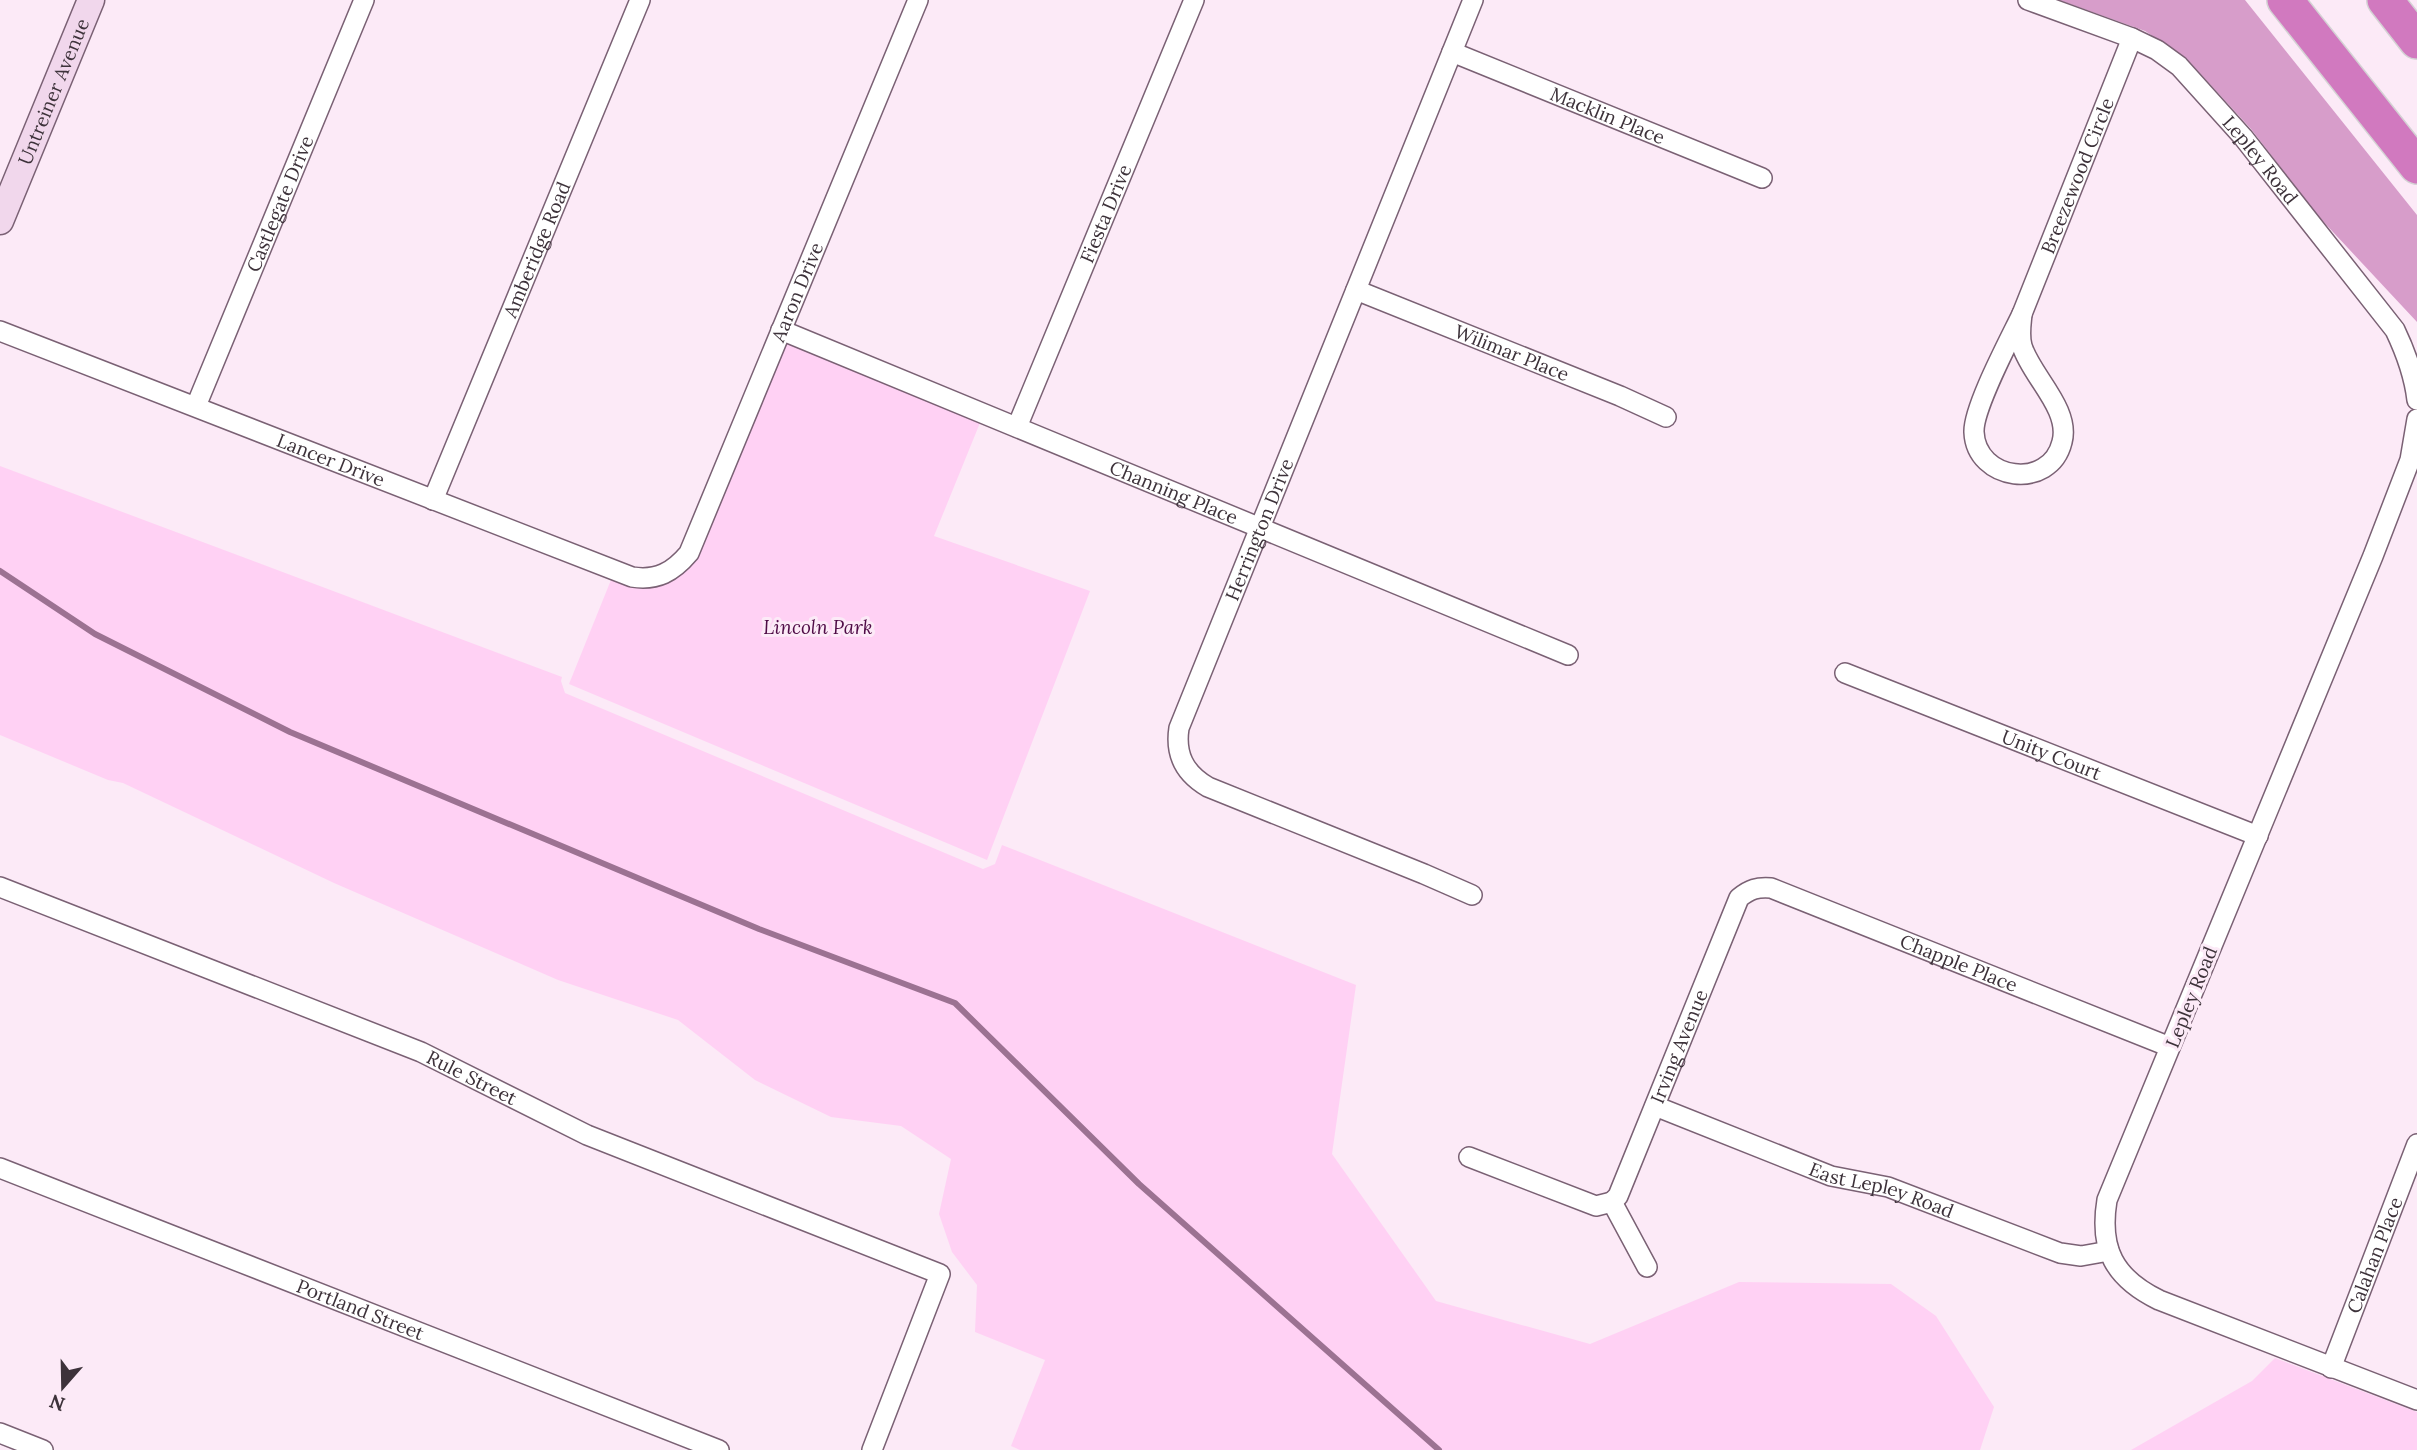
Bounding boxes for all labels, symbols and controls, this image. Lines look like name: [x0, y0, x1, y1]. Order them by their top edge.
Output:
street label: Untreiner Avenue: [12, 15, 94, 168]
street label: Macklin Place: [1547, 81, 1668, 149]
street label: Breezewood Circle: [2035, 94, 2119, 257]
street label: Lepley Road: [2217, 111, 2303, 209]
street label: Castlegate Drive: [241, 132, 319, 275]
street label: Fiesta Drive: [1074, 161, 1137, 266]
street label: Amberidge Road: [497, 178, 575, 322]
street label: Aaron Drive: [765, 239, 828, 346]
street label: Wilimar Place: [1451, 319, 1573, 386]
street label: Lancer Drive: [273, 428, 388, 492]
street label: Channing Place: [1106, 455, 1242, 529]
street label: Herrington Drive: [1220, 455, 1299, 604]
park label: Lincoln Park: [763, 615, 873, 639]
street label: Unity Court: [1998, 724, 2106, 785]
street label: Chapple Place: [1897, 929, 2021, 997]
street label: Lepley Road: [2160, 943, 2222, 1051]
street label: Irving Avenue: [1645, 986, 1713, 1107]
street label: Rule Street: [423, 1045, 521, 1110]
street label: East Lepley Road: [1806, 1157, 1957, 1223]
street label: Calahan Place: [2341, 1194, 2408, 1317]
street label: Portland Street: [293, 1273, 428, 1345]
north arrow: [28, 1352, 98, 1422]
text: N: [46, 1389, 68, 1417]

